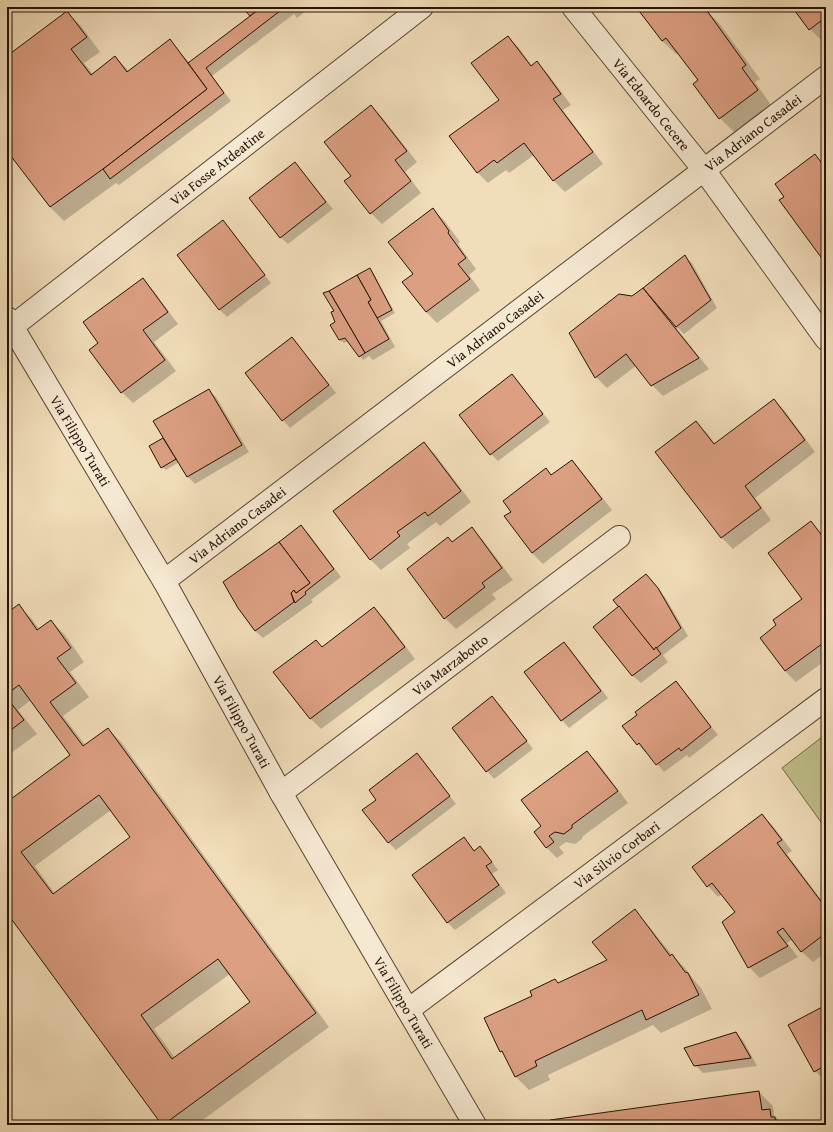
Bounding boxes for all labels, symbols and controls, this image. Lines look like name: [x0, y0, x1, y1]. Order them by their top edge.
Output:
street label: Via Edoardo Cecere: [608, 54, 695, 155]
street label: Via Adriano Casadei: [700, 89, 806, 176]
street label: Via Fosse Ardeatine: [166, 123, 269, 210]
street label: Via Adriano Casadei: [442, 285, 548, 373]
street label: Via Filippo Turati: [45, 391, 115, 490]
street label: Via Adriano Casadei: [184, 482, 290, 569]
street label: Via Marzabotto: [408, 630, 492, 700]
street label: Via Filippo Turati: [208, 672, 275, 772]
street label: Via Silvio Corbari: [569, 816, 664, 894]
street label: Via Filippo Turati: [369, 953, 438, 1052]

